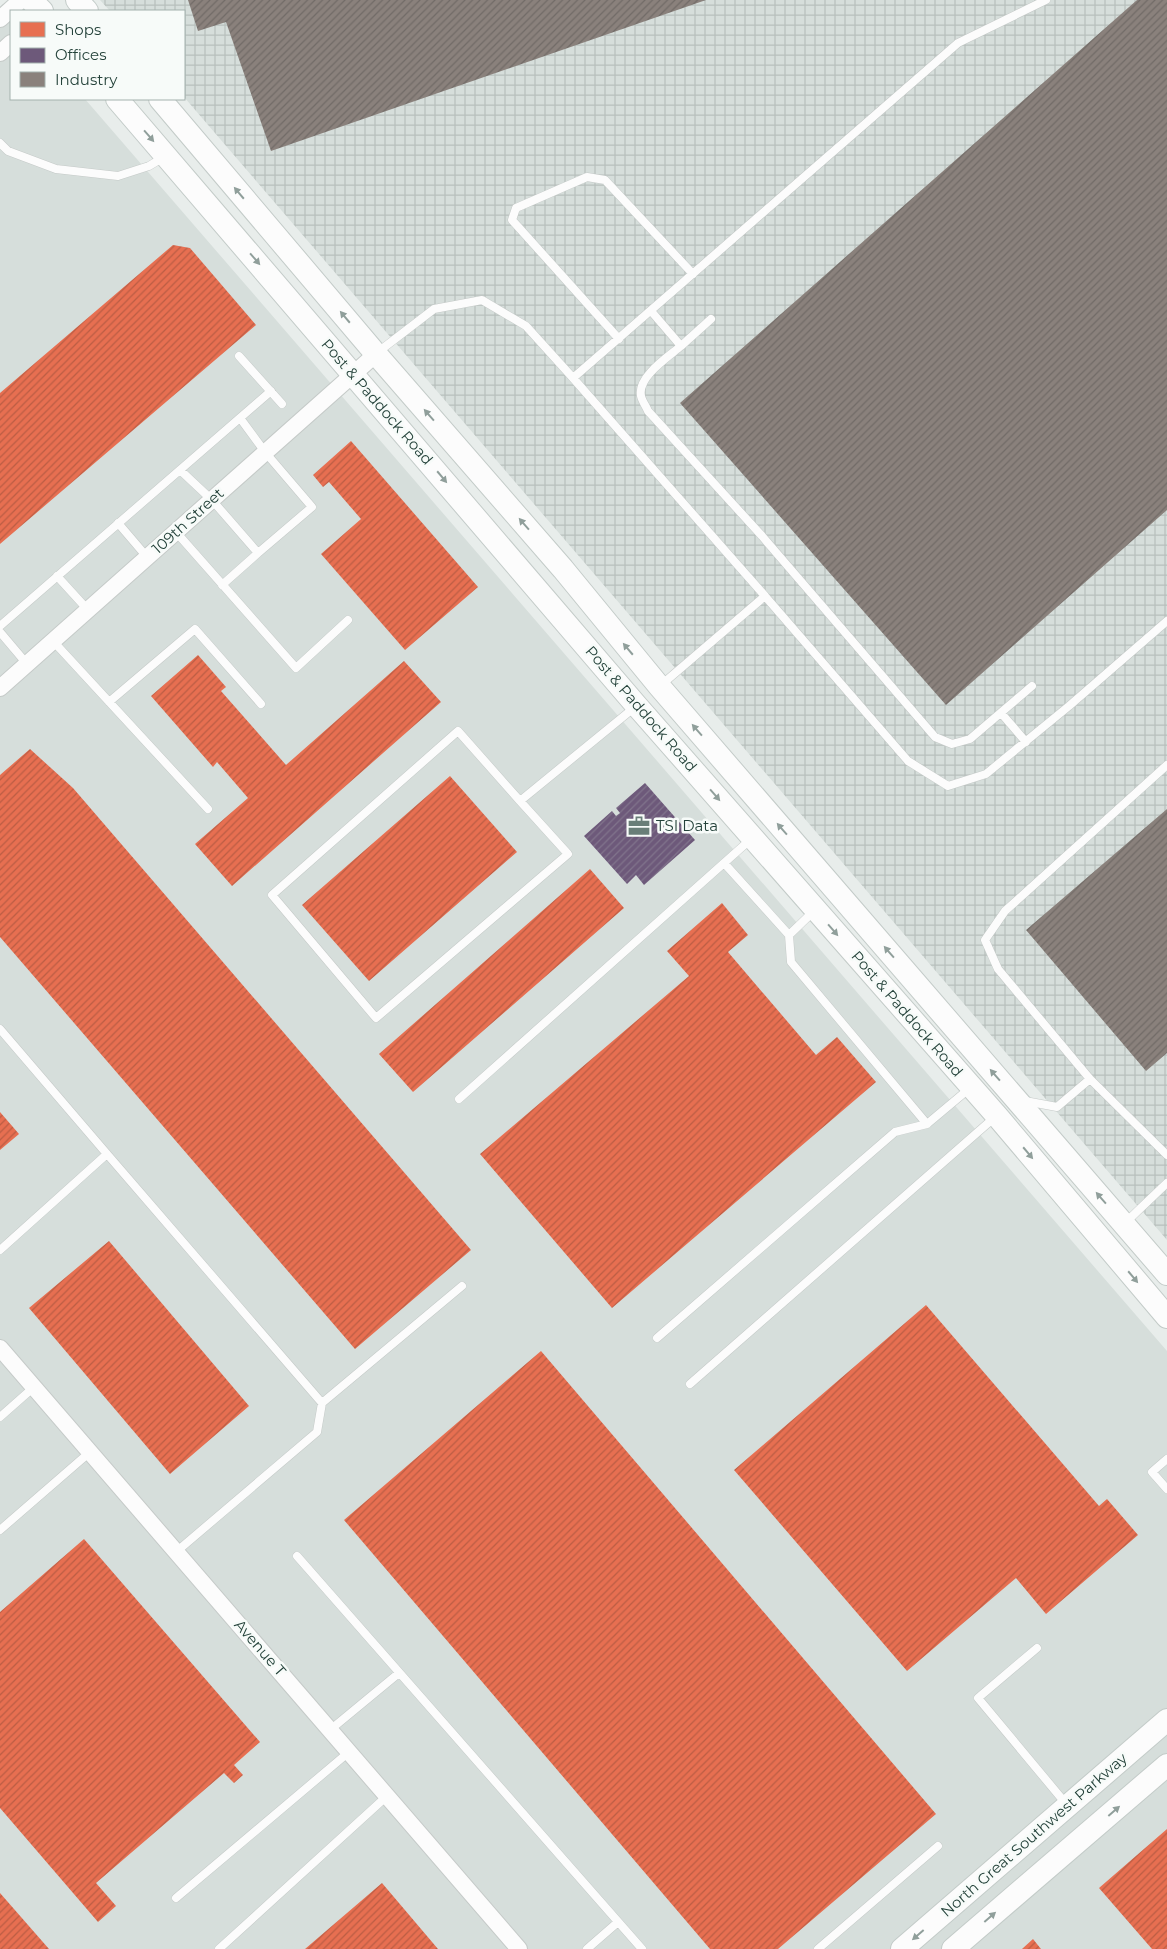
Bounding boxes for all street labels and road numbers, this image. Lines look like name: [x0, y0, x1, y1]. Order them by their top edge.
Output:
street label: Post & Paddock Road: [317, 335, 437, 469]
street label: 109th Street: [148, 483, 228, 558]
street label: Post & Paddock Road: [581, 642, 701, 776]
street label: Post & Paddock Road: [847, 947, 967, 1081]
street label: Avenue T: [231, 1615, 290, 1680]
street label: North Great Southwest Parkway: [937, 1748, 1131, 1921]

